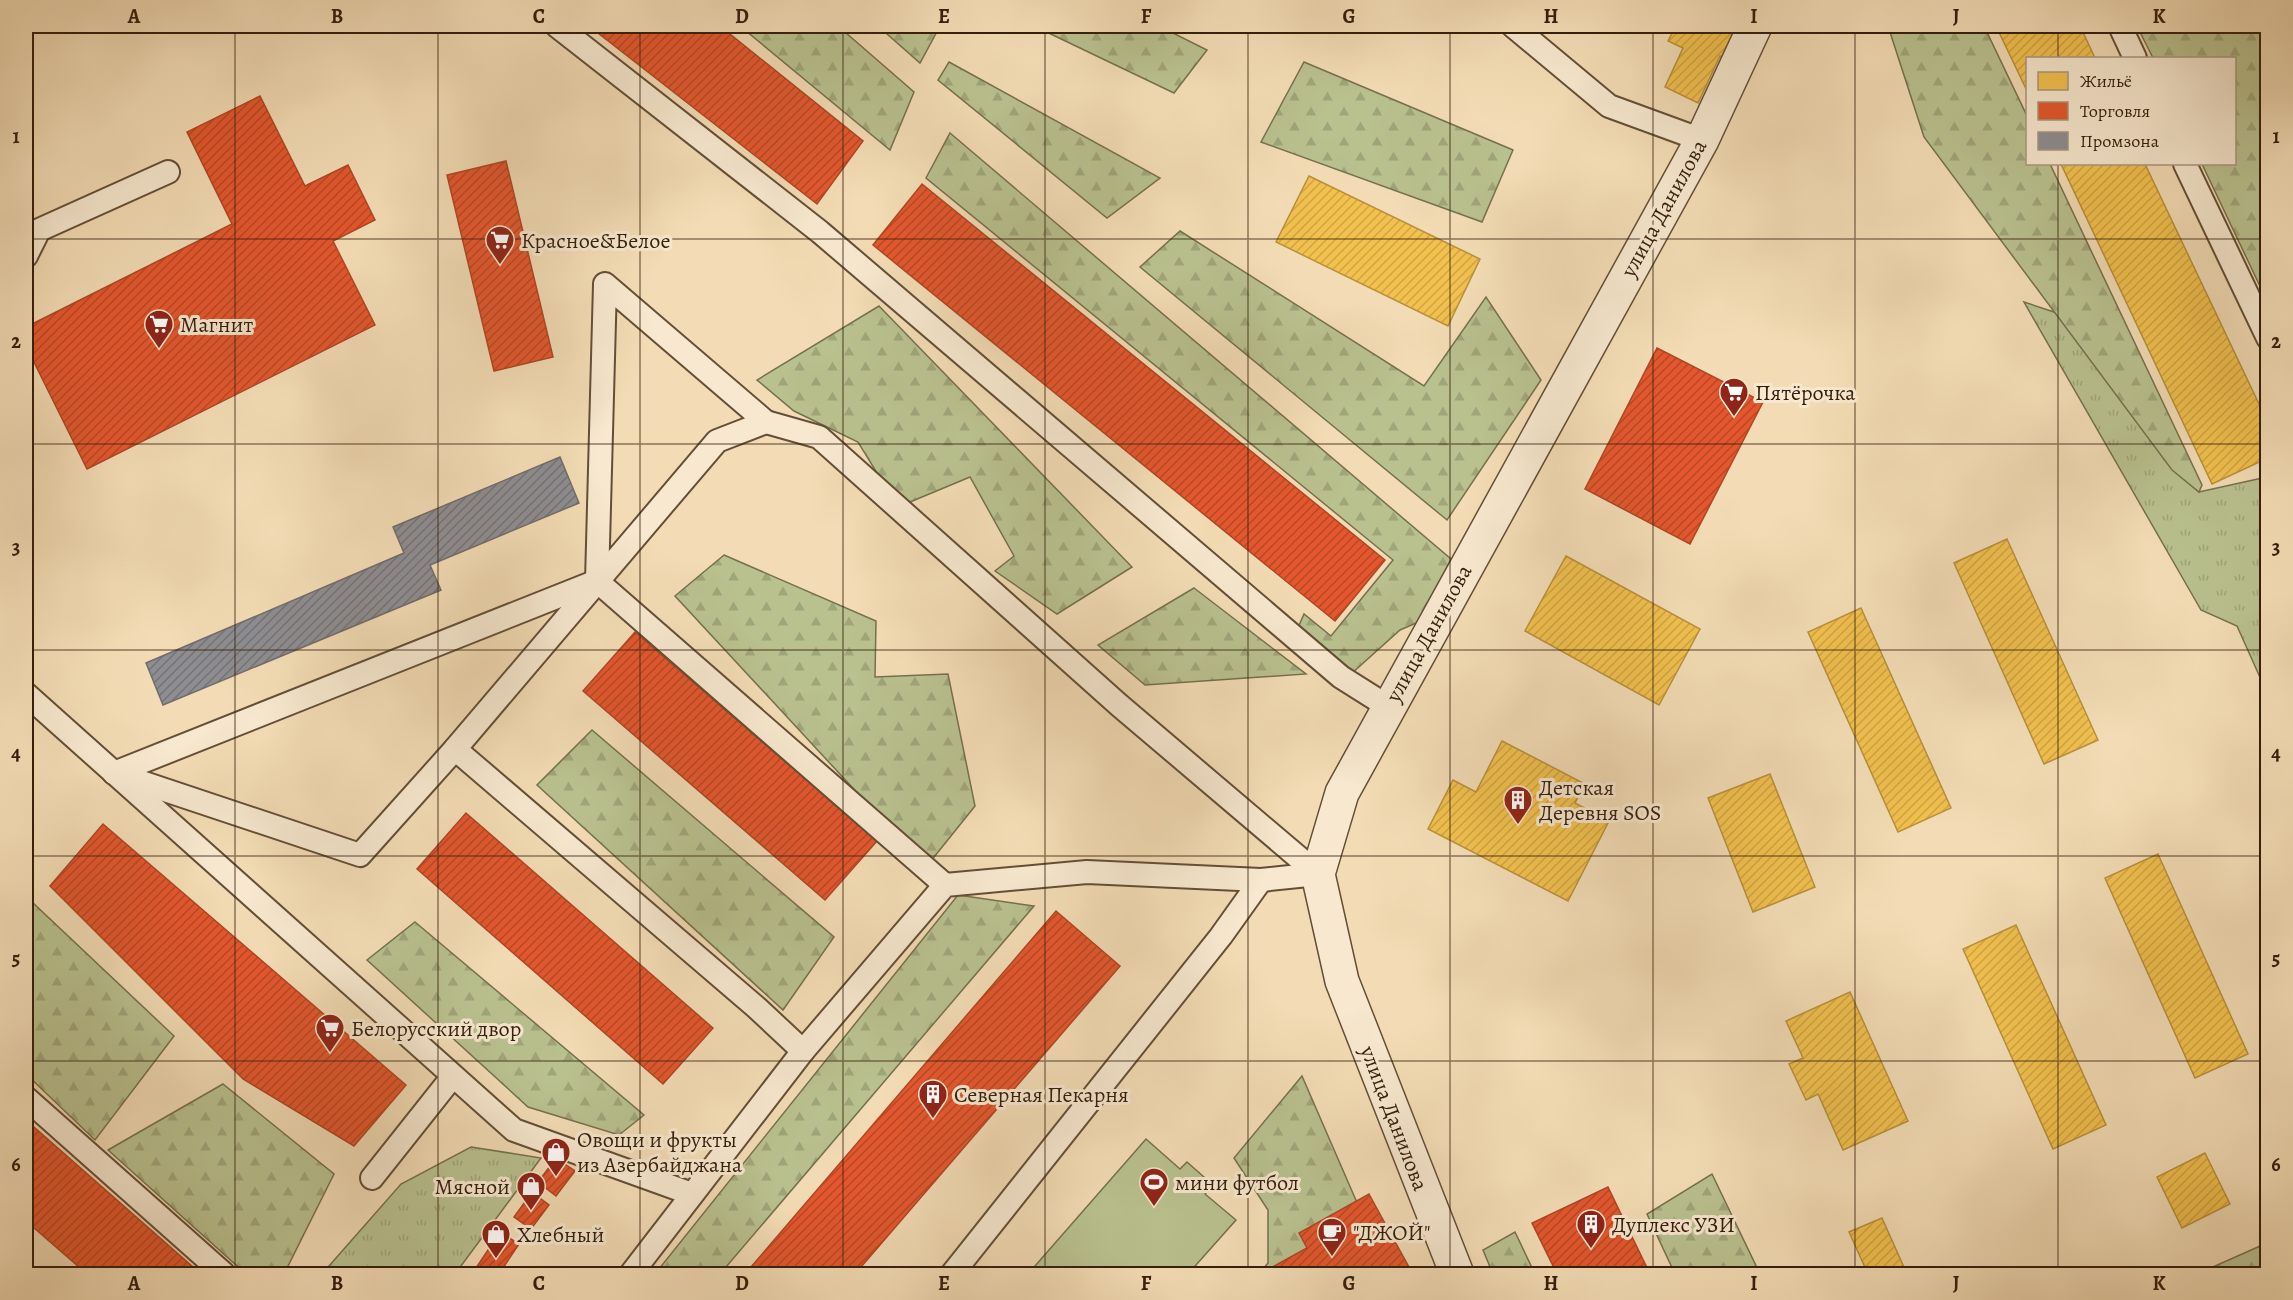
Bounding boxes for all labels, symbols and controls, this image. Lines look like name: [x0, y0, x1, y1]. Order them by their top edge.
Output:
text: A: [127, 3, 141, 30]
text: B: [331, 3, 343, 30]
text: C: [533, 3, 545, 30]
text: D: [735, 3, 749, 30]
text: E: [938, 3, 950, 30]
text: F: [1141, 3, 1152, 30]
text: G: [1342, 3, 1356, 30]
text: H: [1544, 3, 1559, 30]
text: I: [1750, 3, 1758, 30]
text: J: [1953, 3, 1960, 30]
text: K: [2152, 3, 2166, 30]
legend: [2026, 57, 2236, 165]
text: Жильё: [2080, 69, 2132, 93]
text: Торговля: [2080, 99, 2150, 123]
text: 1: [12, 123, 20, 150]
text: 1: [2272, 123, 2280, 150]
text: Промзона: [2080, 129, 2160, 153]
street label: улица Данилова: [1613, 134, 1715, 284]
supermarket icon: Красное&Белое: [484, 224, 516, 266]
place label: Красное&Белое: [521, 226, 670, 256]
supermarket icon: Магнит: [143, 308, 175, 350]
place label: Магнит: [180, 310, 253, 340]
text: 2: [11, 328, 21, 355]
text: 2: [2271, 328, 2281, 355]
supermarket icon: Пятёрочка: [1718, 376, 1750, 418]
place label: Пятёрочка: [1755, 378, 1856, 408]
text: 3: [12, 534, 20, 561]
text: 3: [2272, 534, 2280, 561]
street label: улица Данилова: [1378, 559, 1480, 709]
text: 4: [11, 740, 21, 767]
text: 4: [2271, 740, 2281, 767]
place label: Детская Деревня SOS: [1539, 773, 1661, 828]
building icon: Детская Деревня SOS: [1502, 784, 1534, 826]
text: 5: [12, 945, 20, 972]
text: 5: [2272, 945, 2280, 972]
supermarket icon: Белорусский двор: [314, 1012, 346, 1054]
place label: Белорусский двор: [351, 1014, 521, 1044]
street label: улица Данилова: [1352, 1041, 1436, 1196]
building icon: Северная Пекарня: [917, 1078, 949, 1120]
place label: Северная Пекарня: [954, 1080, 1129, 1110]
place label: Овощи и фрукты из Азербайджана: [577, 1125, 743, 1180]
shop icon: Овощи и фрукты из Азербайджана: [540, 1136, 572, 1178]
text: 6: [11, 1151, 21, 1178]
text: 6: [2271, 1151, 2281, 1178]
sports icon: мини футбол: [1138, 1166, 1170, 1208]
place label: мини футбол: [1175, 1168, 1299, 1198]
shop icon: Мясной: [515, 1170, 547, 1212]
place label: Мясной: [434, 1172, 510, 1202]
building icon: Дуплекс УЗИ: [1575, 1208, 1607, 1250]
place label: Дуплекс УЗИ: [1612, 1210, 1735, 1240]
cafe icon: "ДЖОЙ": [1316, 1216, 1348, 1258]
shop icon: Хлебный: [480, 1218, 512, 1260]
place label: "ДЖОЙ": [1353, 1218, 1431, 1248]
place label: Хлебный: [517, 1220, 604, 1250]
text: A: [127, 1270, 141, 1297]
text: B: [331, 1270, 343, 1297]
text: C: [533, 1270, 545, 1297]
text: D: [735, 1270, 749, 1297]
text: E: [938, 1270, 950, 1297]
text: F: [1141, 1270, 1152, 1297]
text: G: [1342, 1270, 1356, 1297]
text: H: [1544, 1270, 1559, 1297]
text: I: [1750, 1270, 1758, 1297]
text: J: [1953, 1270, 1960, 1297]
text: K: [2152, 1270, 2166, 1297]

